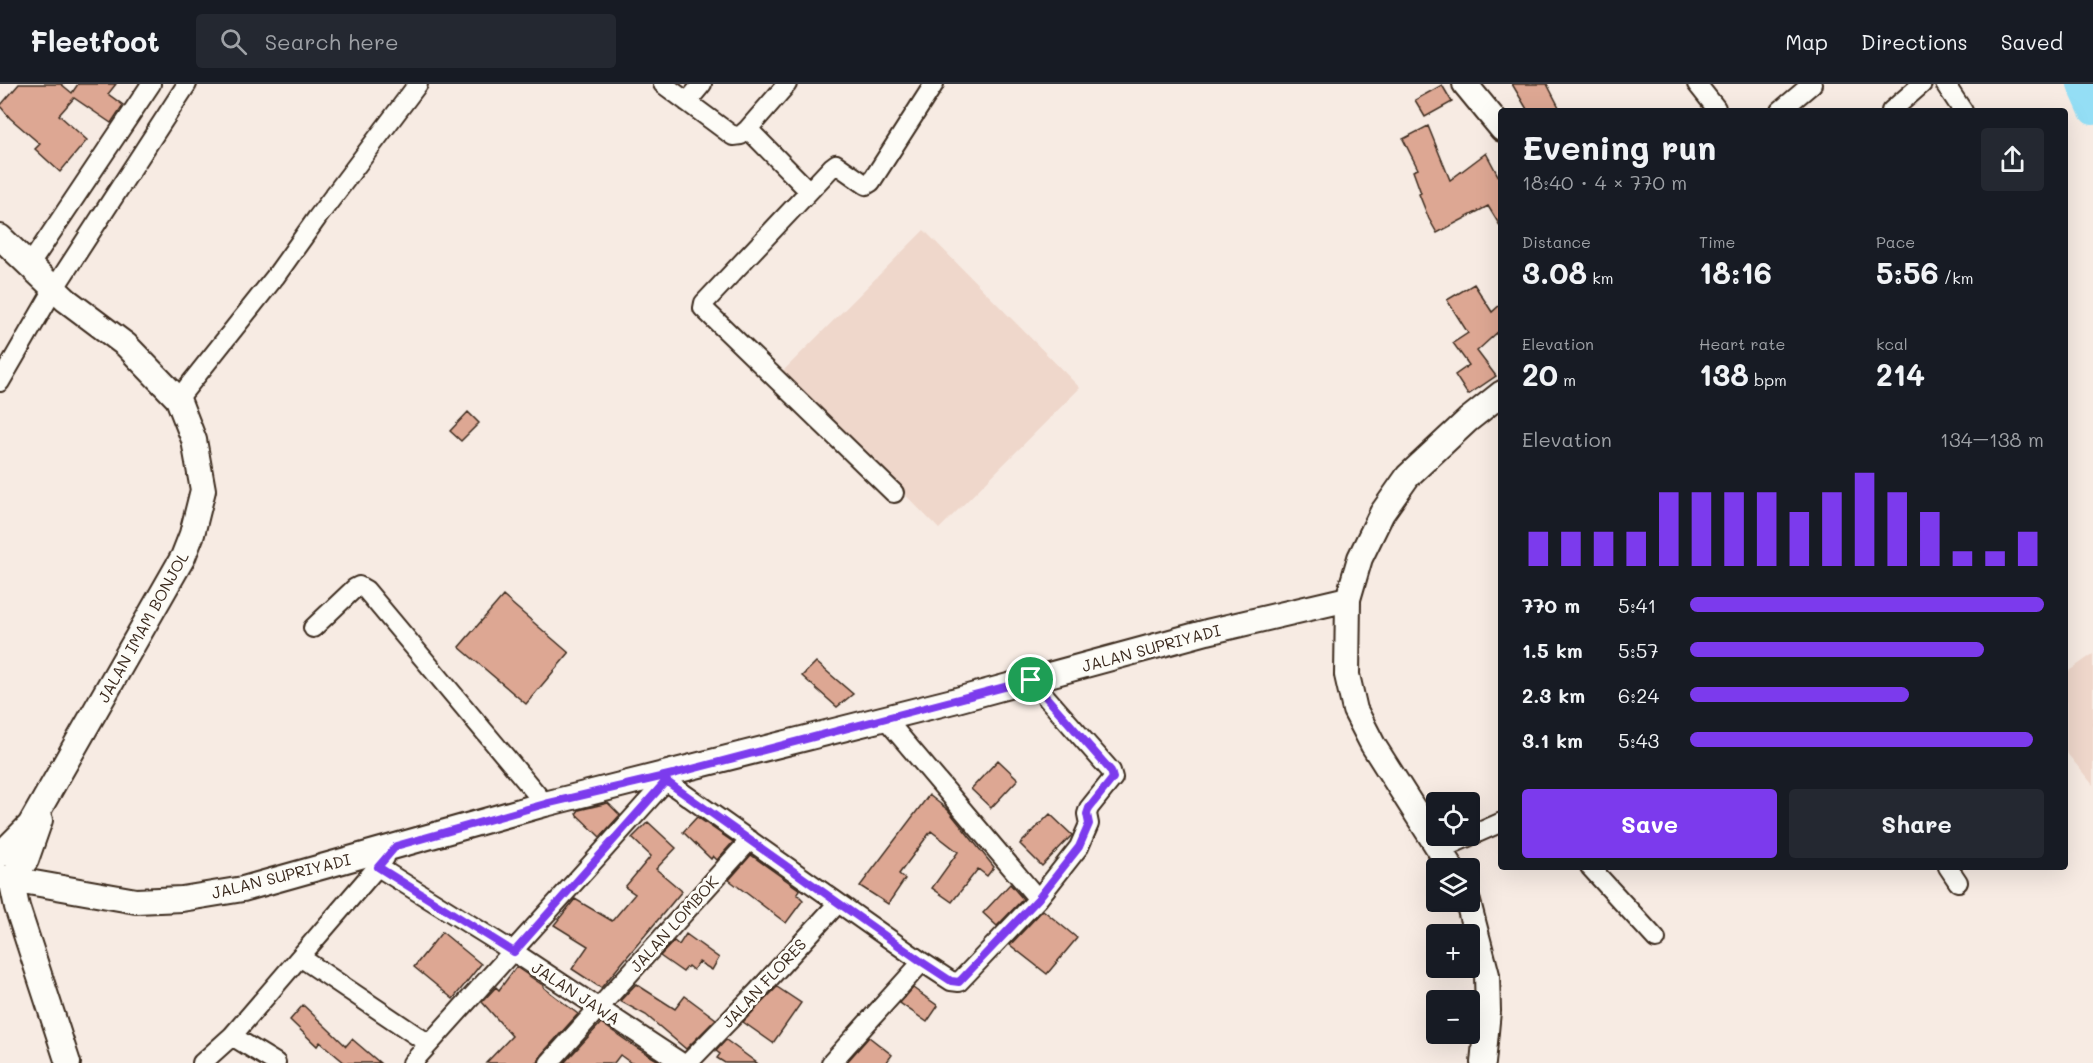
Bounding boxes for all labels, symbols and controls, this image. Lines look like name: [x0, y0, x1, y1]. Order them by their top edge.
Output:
search box: [196, 14, 616, 68]
text: Fleetfoot: [30, 23, 160, 59]
icon: search: [217, 25, 250, 58]
text: Search here: [265, 27, 399, 56]
text: Map: [1785, 28, 1828, 55]
text: Directions: [1861, 28, 1968, 55]
text: Saved: [2001, 28, 2063, 55]
text: Evening run: [1522, 125, 1716, 168]
button: share: [1981, 128, 2044, 191]
text: 18:40 · 4 × 770 m: [1522, 169, 1687, 195]
text: Distance: [1522, 231, 1591, 252]
text: Time: [1699, 231, 1735, 252]
text: Pace: [1876, 231, 1915, 252]
text: 3.08: [1522, 252, 1587, 292]
text: 18:16: [1699, 252, 1772, 292]
text: 5:56: [1876, 252, 1939, 292]
text: km: [1587, 267, 1614, 288]
text: /km: [1939, 267, 1973, 288]
text: Elevation: [1522, 333, 1594, 354]
text: Heart rate: [1699, 333, 1785, 354]
text: kcal: [1876, 333, 1908, 354]
text: 20: [1522, 354, 1558, 394]
text: 138: [1699, 354, 1749, 394]
text: 214: [1876, 354, 1925, 394]
text: m: [1558, 369, 1576, 390]
text: bpm: [1749, 369, 1787, 390]
text: Elevation: [1522, 426, 1612, 452]
text: 134–138 m: [1940, 426, 2044, 452]
street label: JALAN IMAM BONJOL: [92, 547, 193, 706]
text: 770 m: [1522, 592, 1580, 618]
text: 5:41: [1618, 592, 1657, 618]
street label: JALAN SUPRIYADI: [1079, 619, 1222, 676]
text: 1.5 km: [1522, 637, 1583, 663]
text: 5:57: [1618, 637, 1659, 663]
pin: [1005, 654, 1056, 705]
icon: arrive: [1014, 663, 1047, 696]
text: 2.3 km: [1522, 682, 1585, 708]
text: 6:24: [1618, 682, 1659, 708]
text: 3.1 km: [1522, 727, 1583, 753]
text: 5:43: [1618, 727, 1659, 753]
button: Save: [1522, 789, 1777, 858]
button: Share: [1789, 789, 2044, 858]
map controls: [1426, 792, 1480, 1044]
button: locate: [1426, 792, 1480, 846]
street label: JALAN SUPRIYADI: [209, 848, 353, 903]
button: layers: [1426, 858, 1480, 912]
street label: JALAN LOMBOK: [625, 871, 723, 976]
button: +: [1426, 924, 1480, 978]
street label: JALAN FLORES: [717, 934, 810, 1032]
street label: JALAN JAWA: [528, 956, 624, 1029]
button: −: [1426, 990, 1480, 1044]

